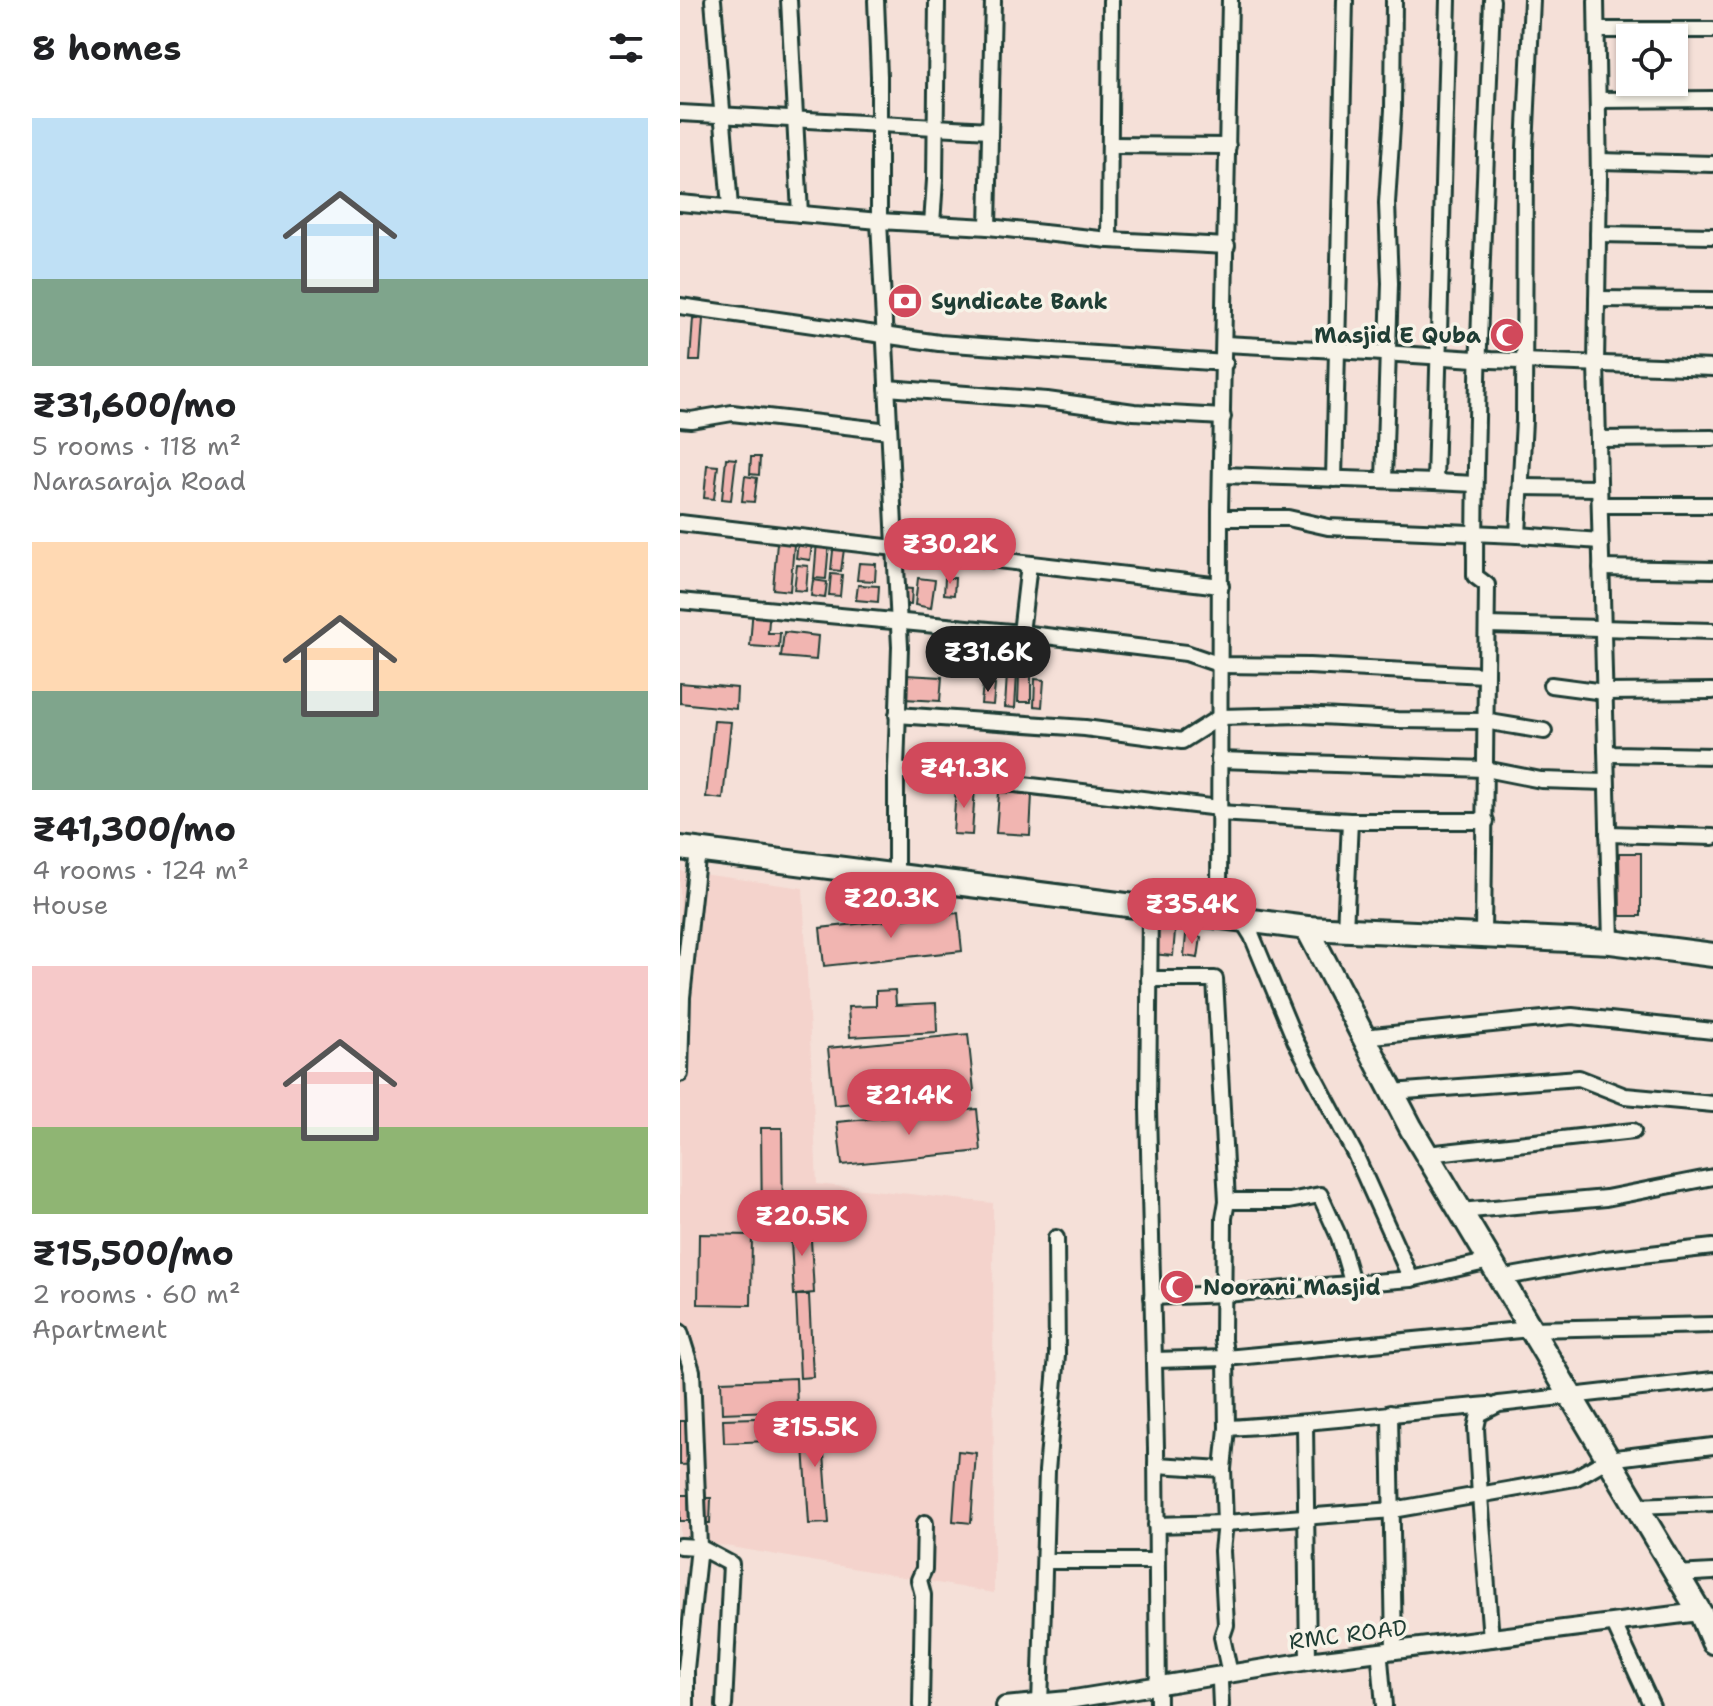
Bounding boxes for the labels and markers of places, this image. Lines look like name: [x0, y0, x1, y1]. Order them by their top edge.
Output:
bank icon: Syndicate Bank: [886, 282, 924, 320]
place label: Syndicate Bank: [931, 287, 1108, 316]
mosque icon: Masjid E Quba: [1488, 316, 1526, 354]
place label: Masjid E Quba: [1314, 321, 1481, 350]
pin: ₹30.2K: [885, 518, 1015, 586]
pin: ₹31.6K: [923, 626, 1053, 694]
pin: ₹41.3K: [899, 742, 1029, 810]
pin: ₹20.3K: [826, 872, 956, 940]
pin: ₹35.4K: [1127, 878, 1257, 946]
pin: ₹21.4K: [844, 1069, 974, 1137]
pin: ₹20.5K: [737, 1190, 867, 1258]
mosque icon: Noorani Masjid: [1158, 1268, 1196, 1306]
place label: Noorani Masjid: [1203, 1273, 1381, 1302]
pin: ₹15.5K: [750, 1401, 880, 1469]

